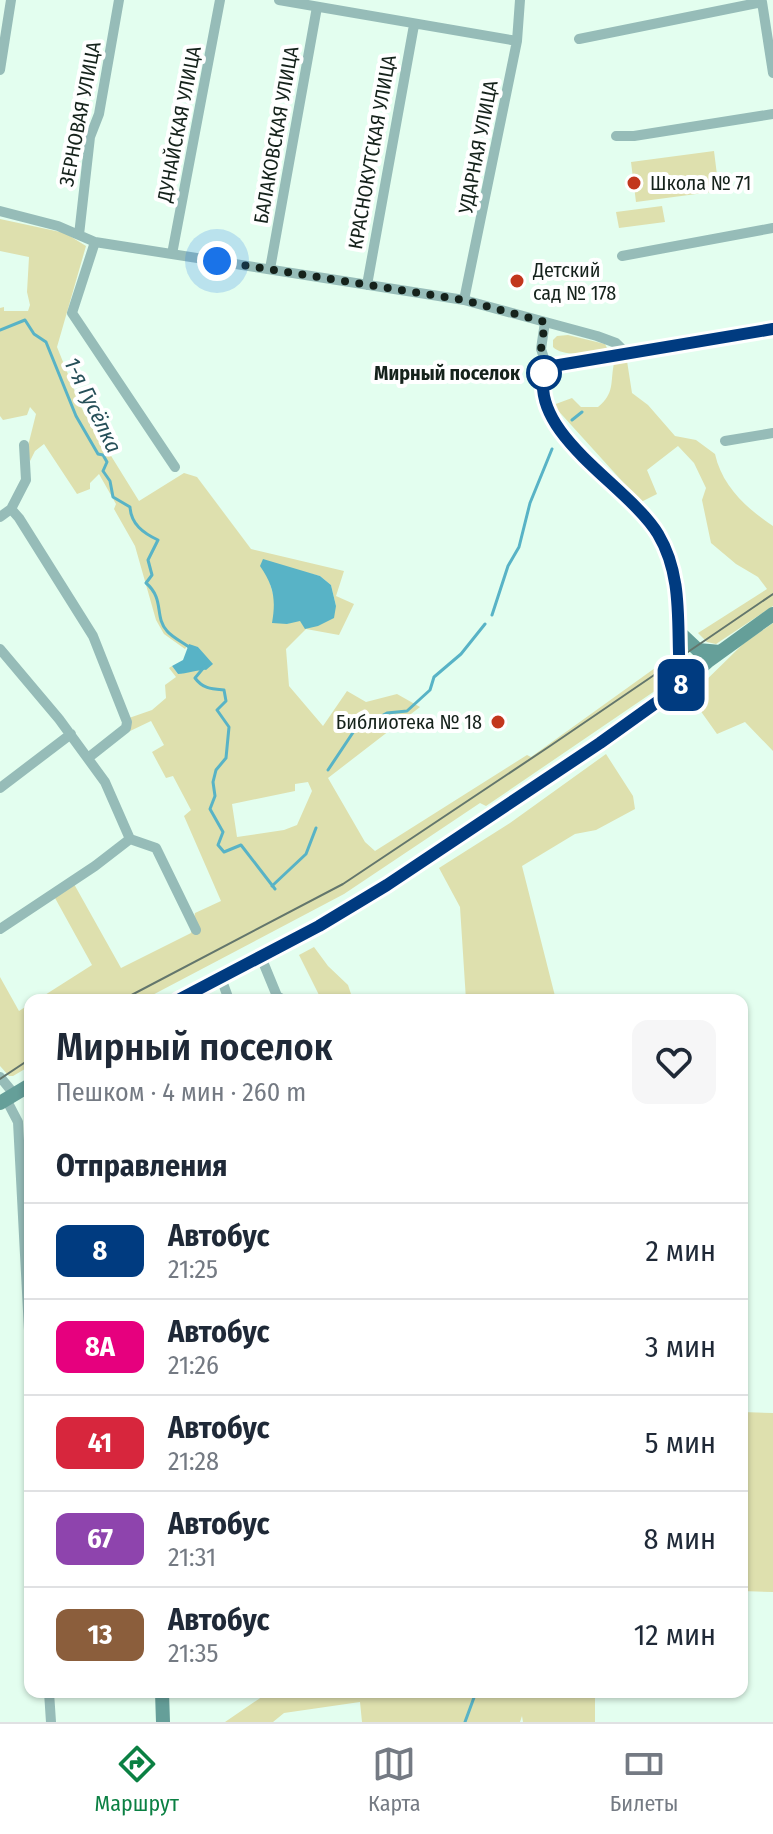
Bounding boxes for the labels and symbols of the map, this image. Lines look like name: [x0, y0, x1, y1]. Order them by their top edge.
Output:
street label: ЗЕРНОВАЯ УЛИЦА: [54, 39, 106, 188]
street label: ДУНАЙСКАЯ УЛИЦА: [152, 43, 206, 205]
street label: БАЛАКОВСКАЯ УЛИЦА: [249, 44, 304, 226]
street label: КРАСНОКУТСКАЯ УЛИЦА: [343, 53, 401, 251]
street label: УДАРНАЯ УЛИЦА: [453, 78, 503, 217]
place label: Школа № 71: [650, 171, 751, 195]
marker: Школа № 71: [625, 174, 643, 192]
your location: [197, 241, 237, 281]
place label: Детский сад № 178: [532, 258, 616, 305]
marker: Детский сад № 178: [508, 272, 526, 290]
water label: 1-я Гусёлка: [58, 353, 128, 457]
marker: Мирный поселок: [527, 356, 561, 390]
place label: Мирный поселок: [374, 361, 521, 385]
line badge: 8: [655, 659, 707, 711]
place label: Библиотека № 18: [336, 710, 482, 734]
marker: Библиотека № 18: [489, 713, 507, 731]

